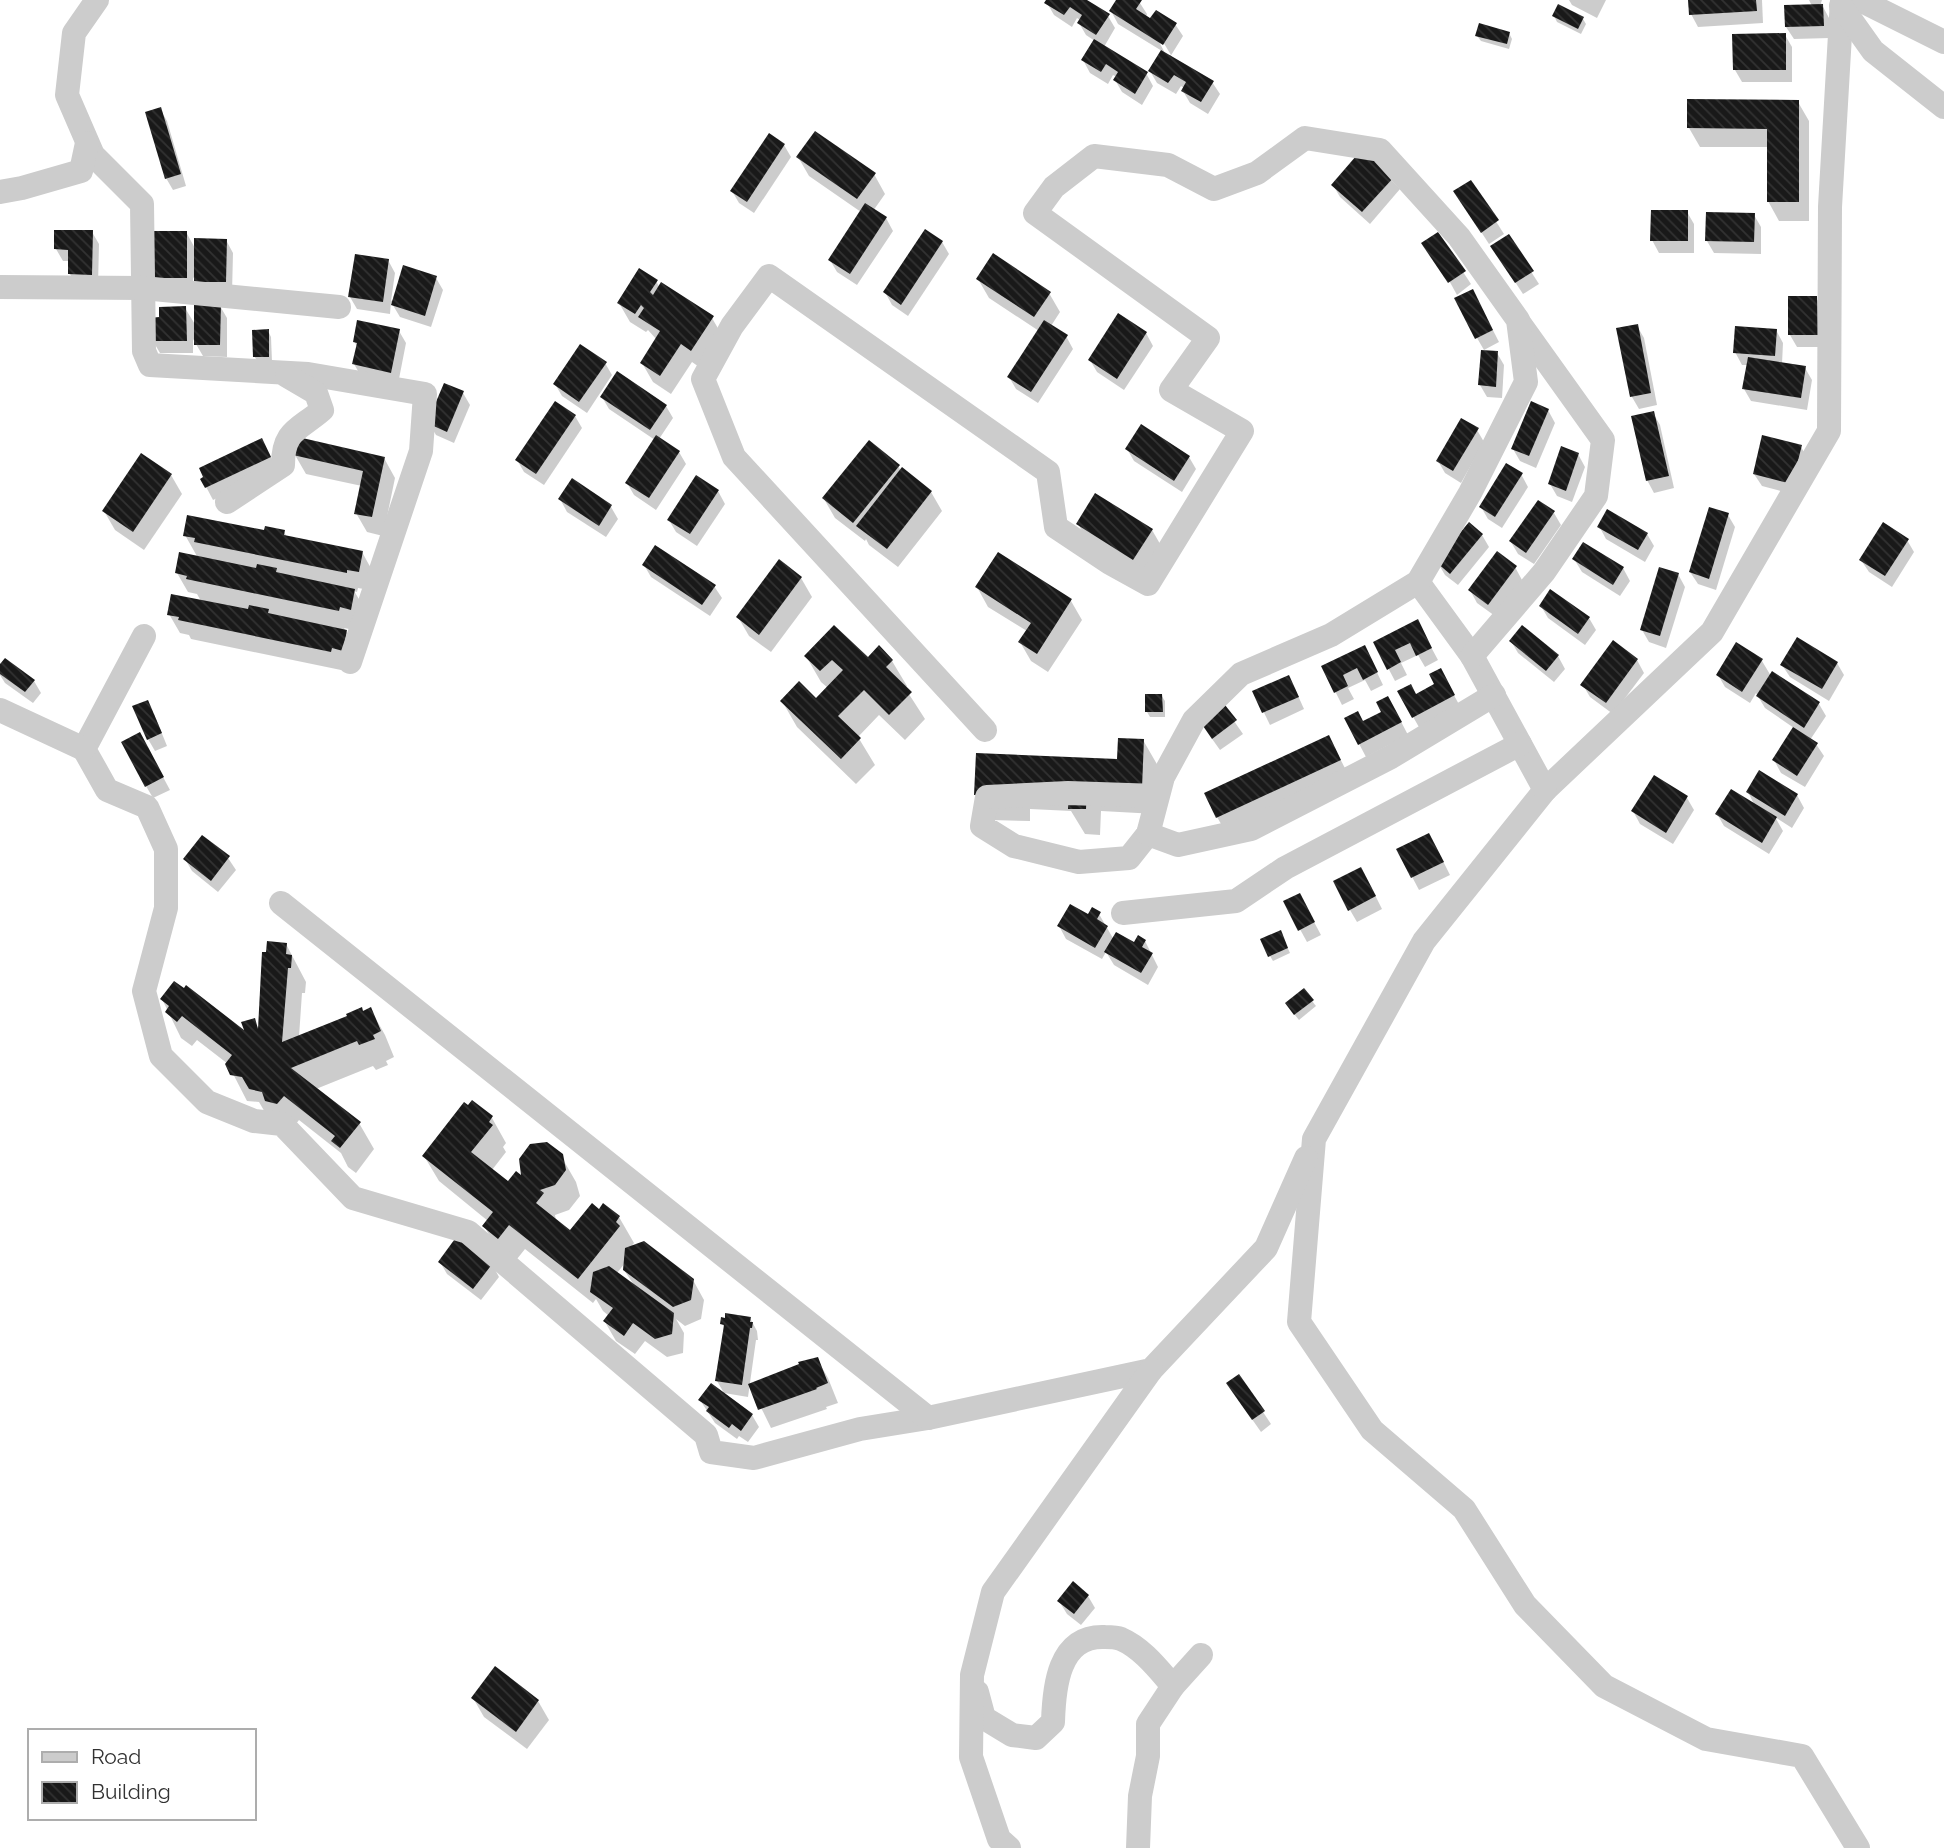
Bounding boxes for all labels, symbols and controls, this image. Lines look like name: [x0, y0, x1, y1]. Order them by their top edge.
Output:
legend: [28, 1729, 256, 1820]
text: Road: [91, 1744, 141, 1769]
text: Building: [91, 1779, 171, 1804]

